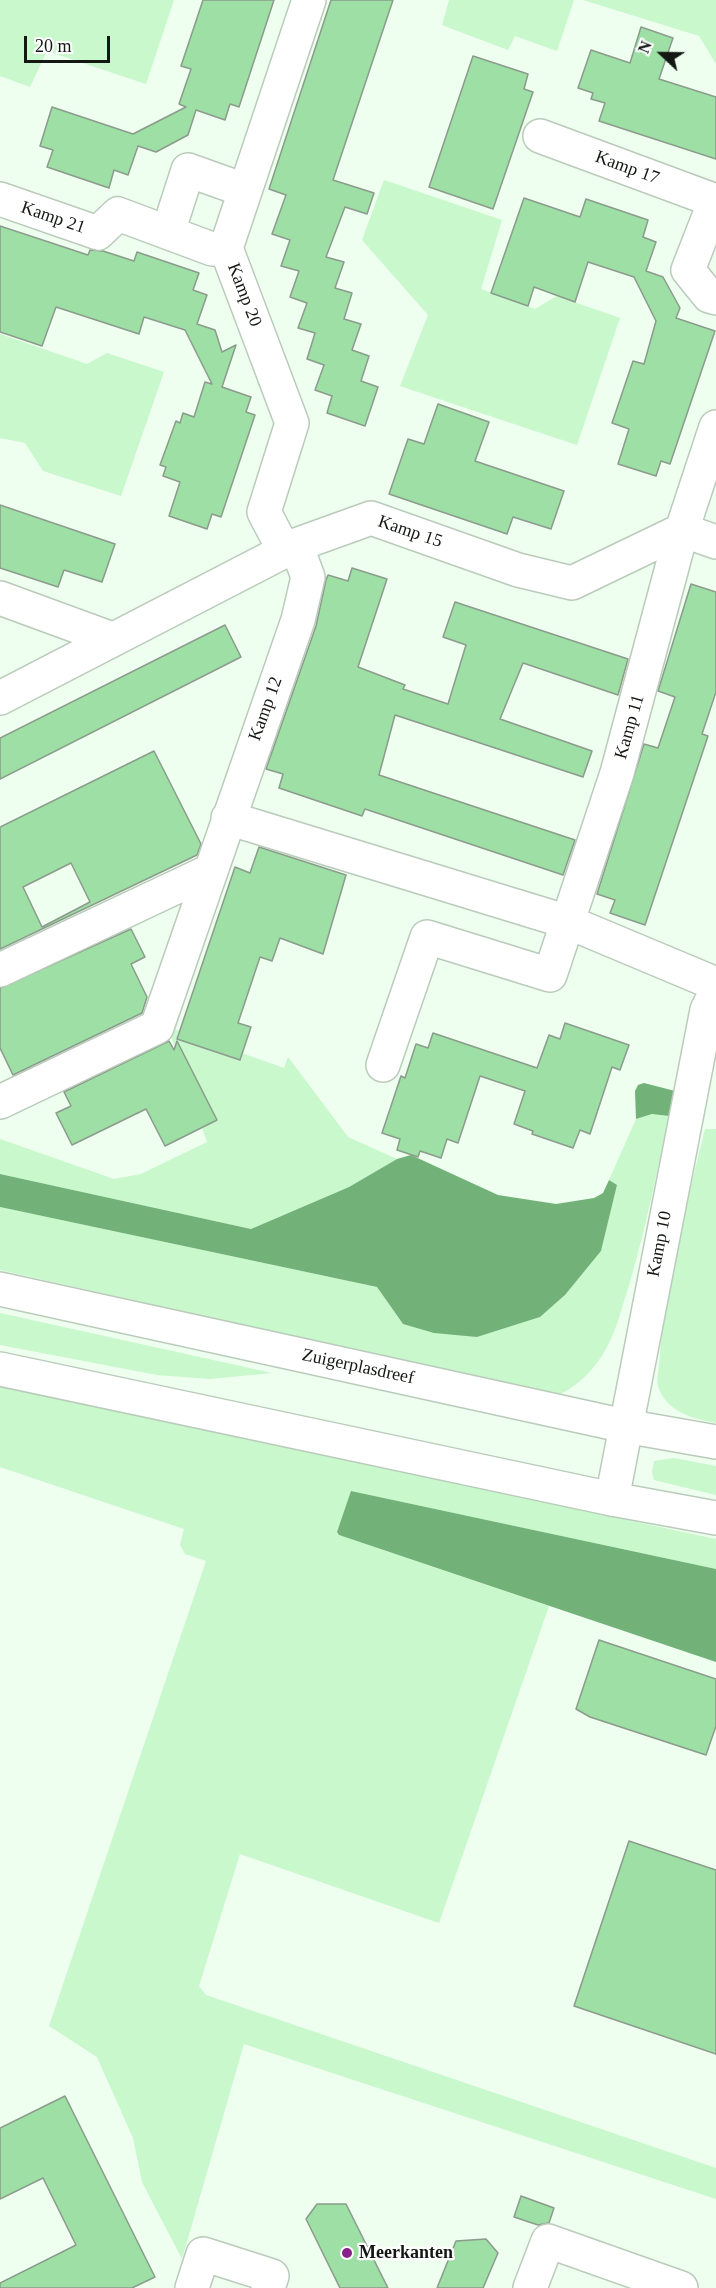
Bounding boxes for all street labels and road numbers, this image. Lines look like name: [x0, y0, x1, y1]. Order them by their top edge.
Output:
street label: Kamp 17: [592, 146, 662, 190]
street label: Kamp 21: [18, 197, 88, 239]
street label: Kamp 20: [222, 260, 266, 330]
street label: Kamp 15: [375, 511, 445, 553]
street label: Kamp 12: [244, 674, 288, 744]
street label: Kamp 11: [611, 692, 649, 762]
street label: Kamp 10: [643, 1209, 677, 1279]
street label: Zuigerplasdreef: [300, 1345, 416, 1389]

